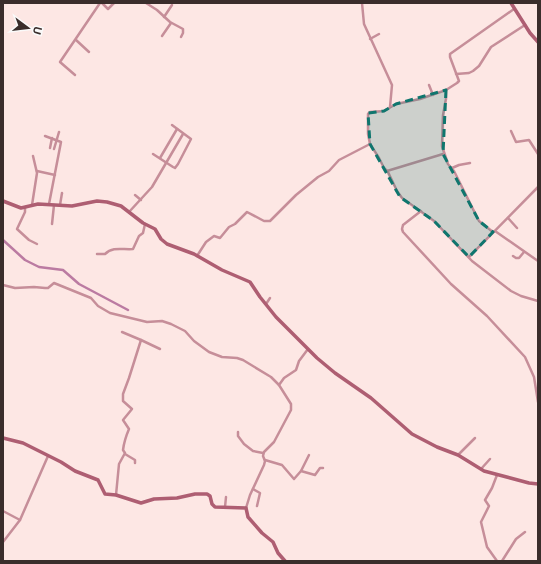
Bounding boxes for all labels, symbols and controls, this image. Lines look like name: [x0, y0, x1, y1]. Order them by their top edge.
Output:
north arrow: [8, 8, 48, 48]
text: U: [30, 25, 46, 37]

